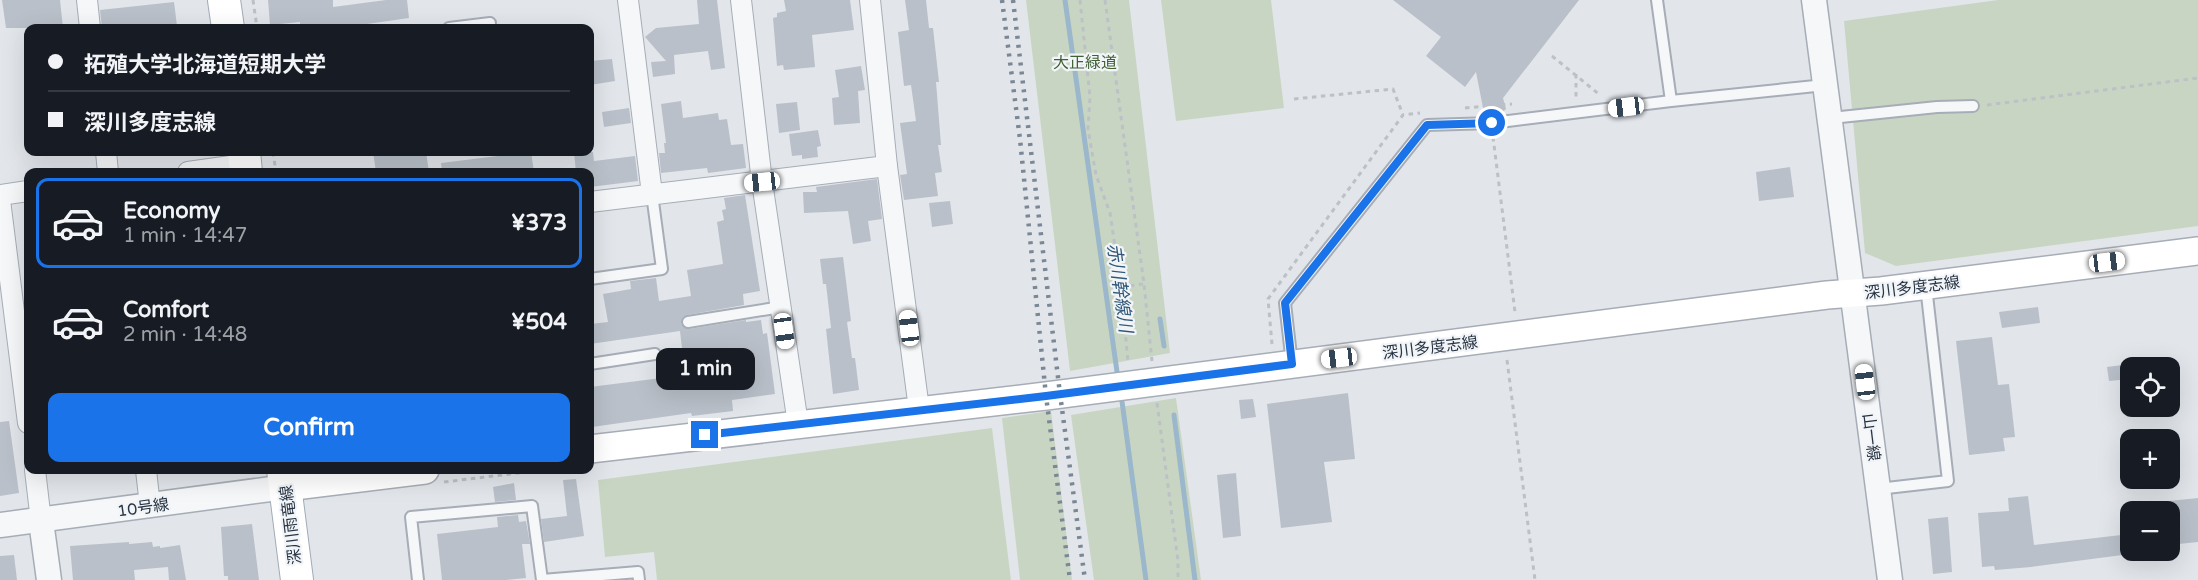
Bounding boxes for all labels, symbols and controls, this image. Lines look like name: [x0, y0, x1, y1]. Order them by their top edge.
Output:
text: 拓殖大学北海道短期大学: [84, 52, 326, 78]
park label: 大正緑道: [1053, 53, 1117, 73]
car: [1607, 96, 1645, 118]
route start: [1478, 109, 1505, 136]
text: 深川多度志線: [84, 110, 216, 136]
car: [743, 171, 781, 193]
icon: car: [51, 196, 105, 250]
text: Economy: [123, 198, 220, 224]
text: ¥373: [511, 210, 567, 236]
text: 1 min · 14:47: [123, 224, 247, 248]
water label: 赤川幹線川: [1103, 242, 1137, 336]
car: [2088, 251, 2126, 273]
street label: 深川多度志線: [1863, 272, 1961, 304]
icon: car: [51, 295, 105, 349]
text: Comfort: [123, 297, 209, 323]
text: ¥504: [511, 309, 567, 335]
car: [898, 309, 920, 347]
car: [773, 312, 795, 350]
text: 2 min · 14:48: [123, 323, 247, 347]
street label: 深川多度志線: [1381, 332, 1479, 364]
car: [1320, 347, 1358, 369]
callout: 1 min: [656, 348, 754, 390]
text: 1 min: [679, 357, 732, 381]
map controls: [2120, 357, 2180, 561]
button: locate: [2120, 357, 2180, 417]
car: [1854, 363, 1876, 401]
button: Confirm: [48, 393, 570, 462]
street label: 山一線: [1858, 412, 1884, 462]
route end: [691, 421, 718, 448]
button: +: [2120, 429, 2180, 489]
street label: 深川雨竜線: [276, 484, 306, 566]
street label: 10号線: [116, 494, 170, 522]
button: −: [2120, 501, 2180, 561]

